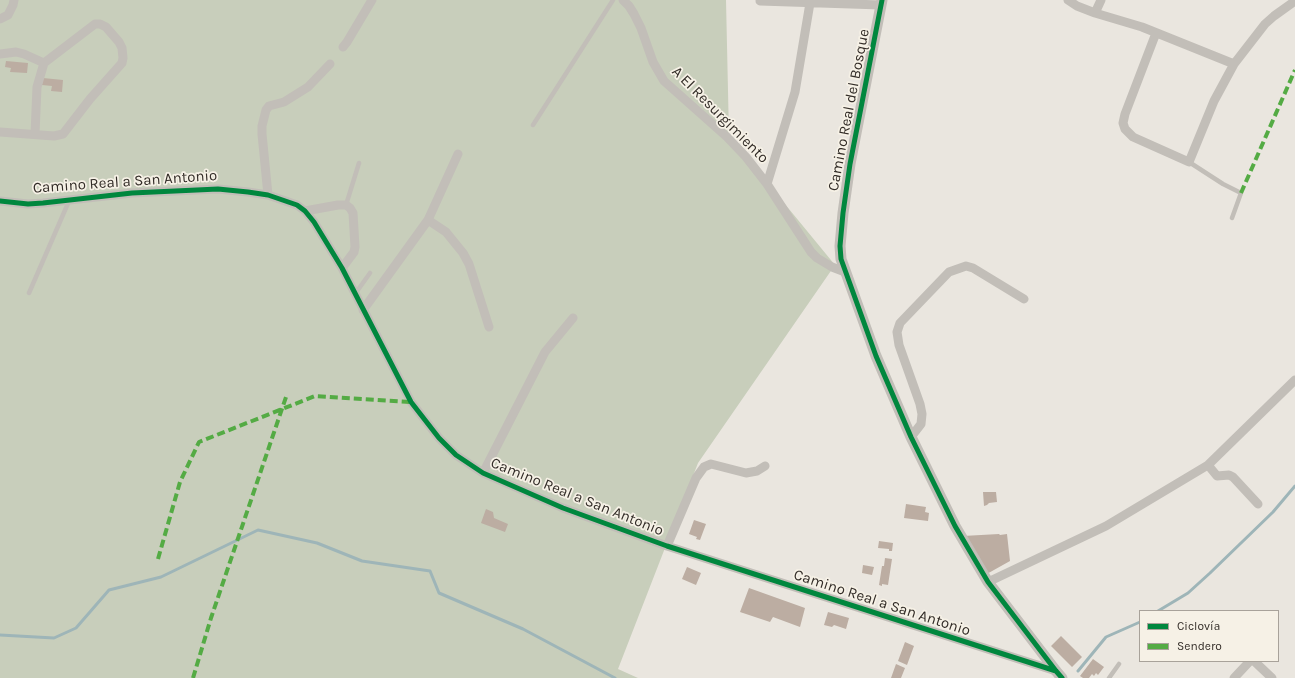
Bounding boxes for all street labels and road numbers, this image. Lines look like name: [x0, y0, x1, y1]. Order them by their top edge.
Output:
street label: Camino Real del Bosque: [824, 27, 874, 193]
street label: A El Resurgimiento: [668, 63, 772, 167]
street label: Camino Real a San Antonio: [32, 167, 218, 197]
street label: Camino Real a San Antonio: [488, 454, 666, 540]
street label: Camino Real a San Antonio: [791, 566, 973, 640]

